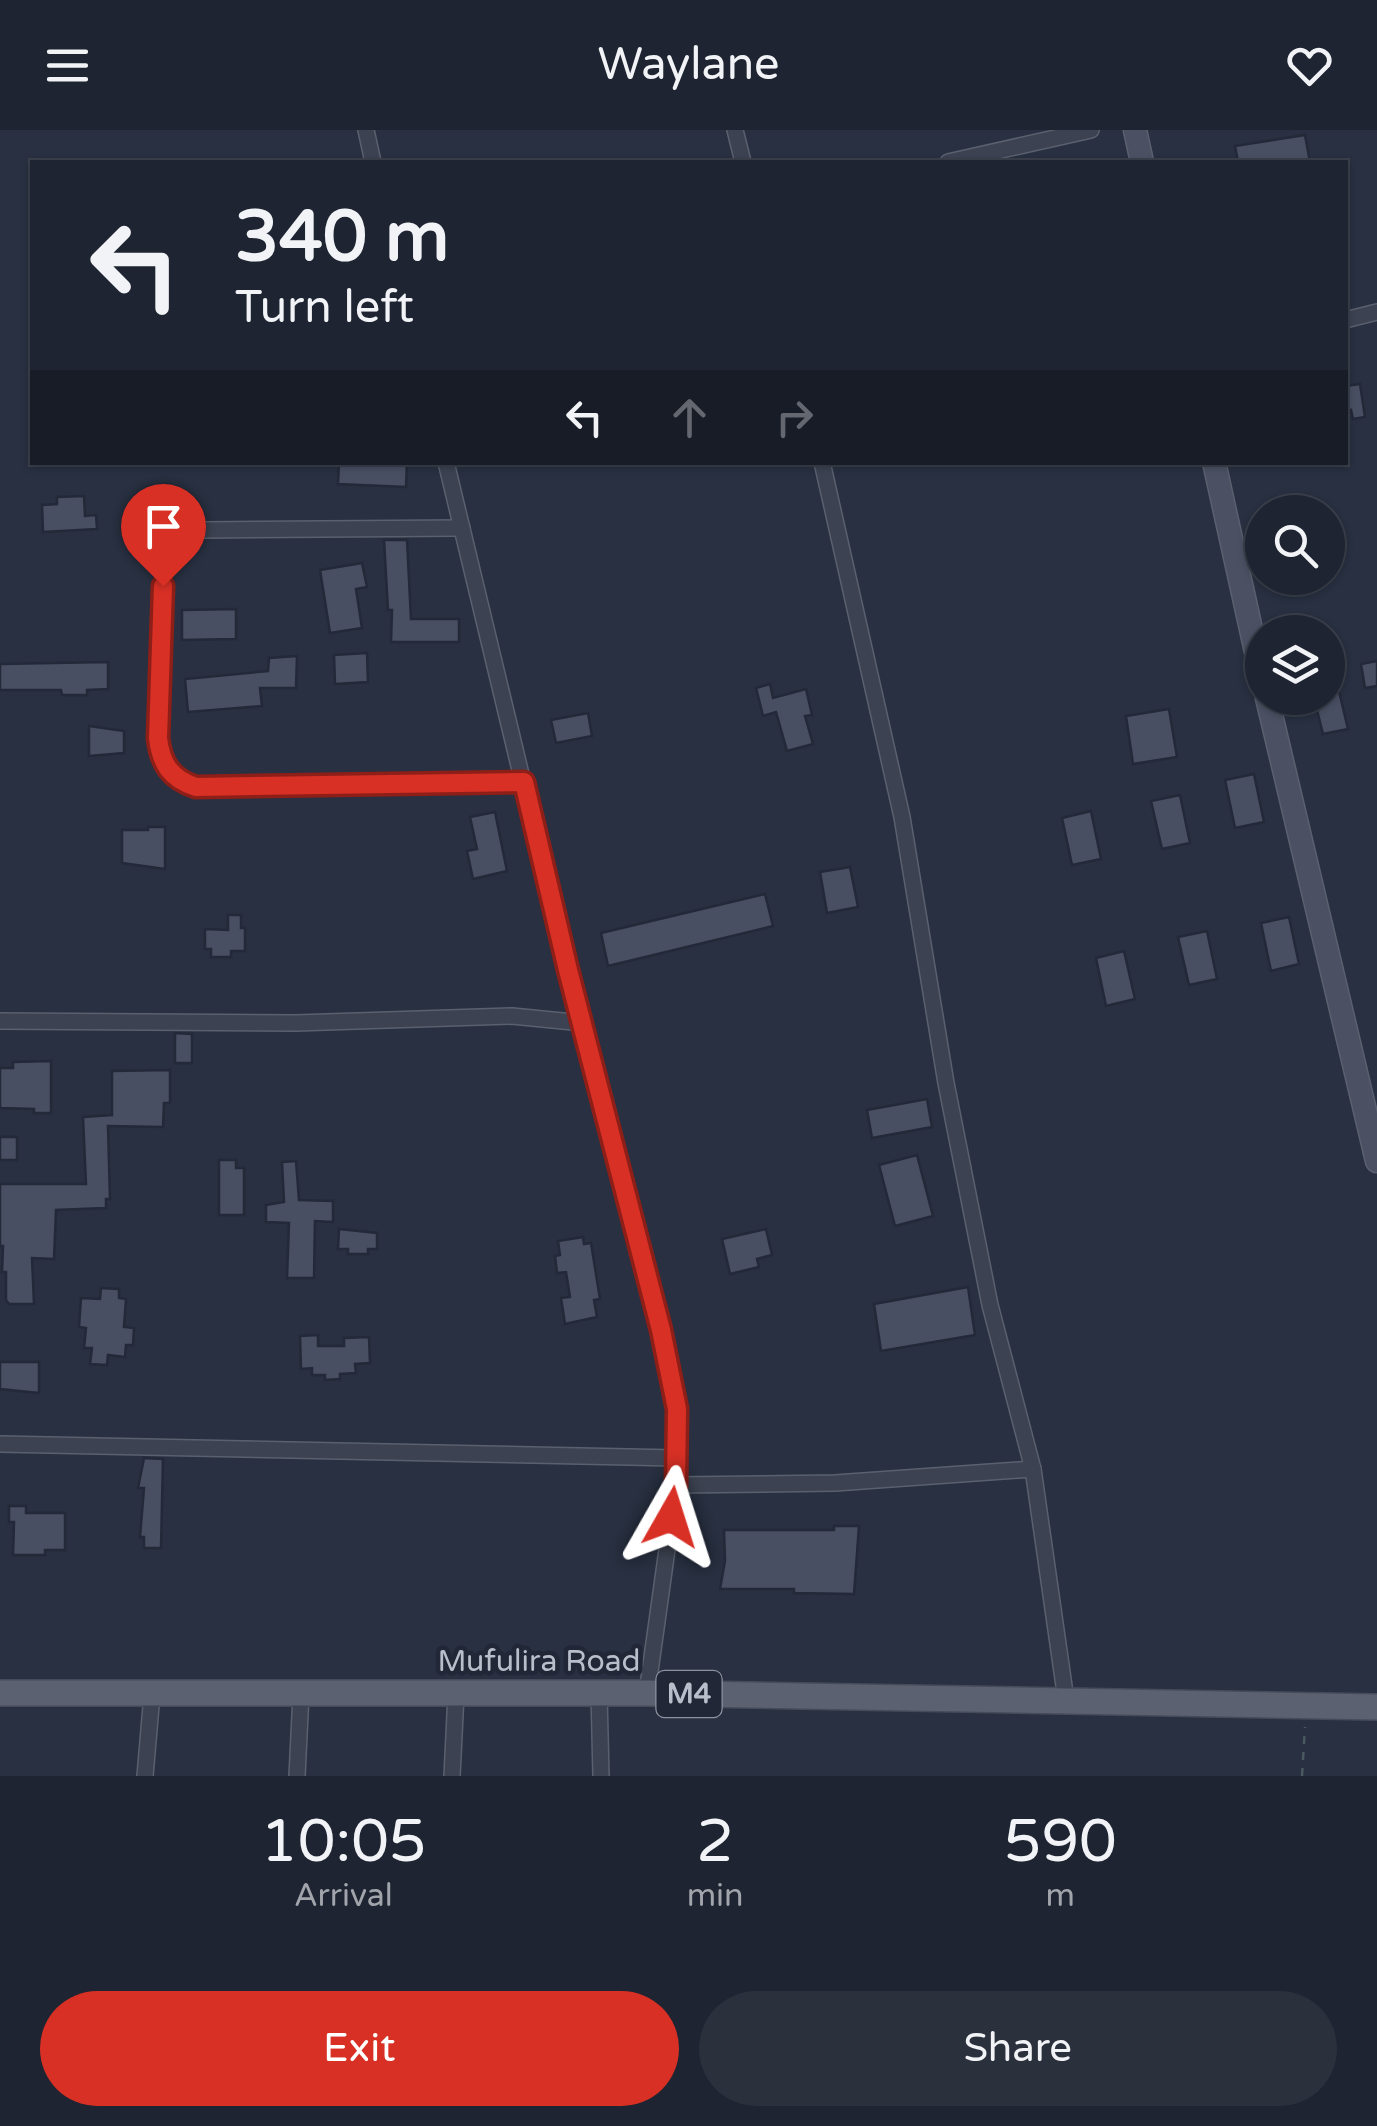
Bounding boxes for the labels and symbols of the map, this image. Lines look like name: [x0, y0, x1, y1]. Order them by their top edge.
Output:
pin: [121, 484, 206, 587]
position arrow: [619, 1465, 723, 1569]
street label: Mufulira Road: [437, 1643, 641, 1680]
road number: M4: [656, 1671, 722, 1717]

